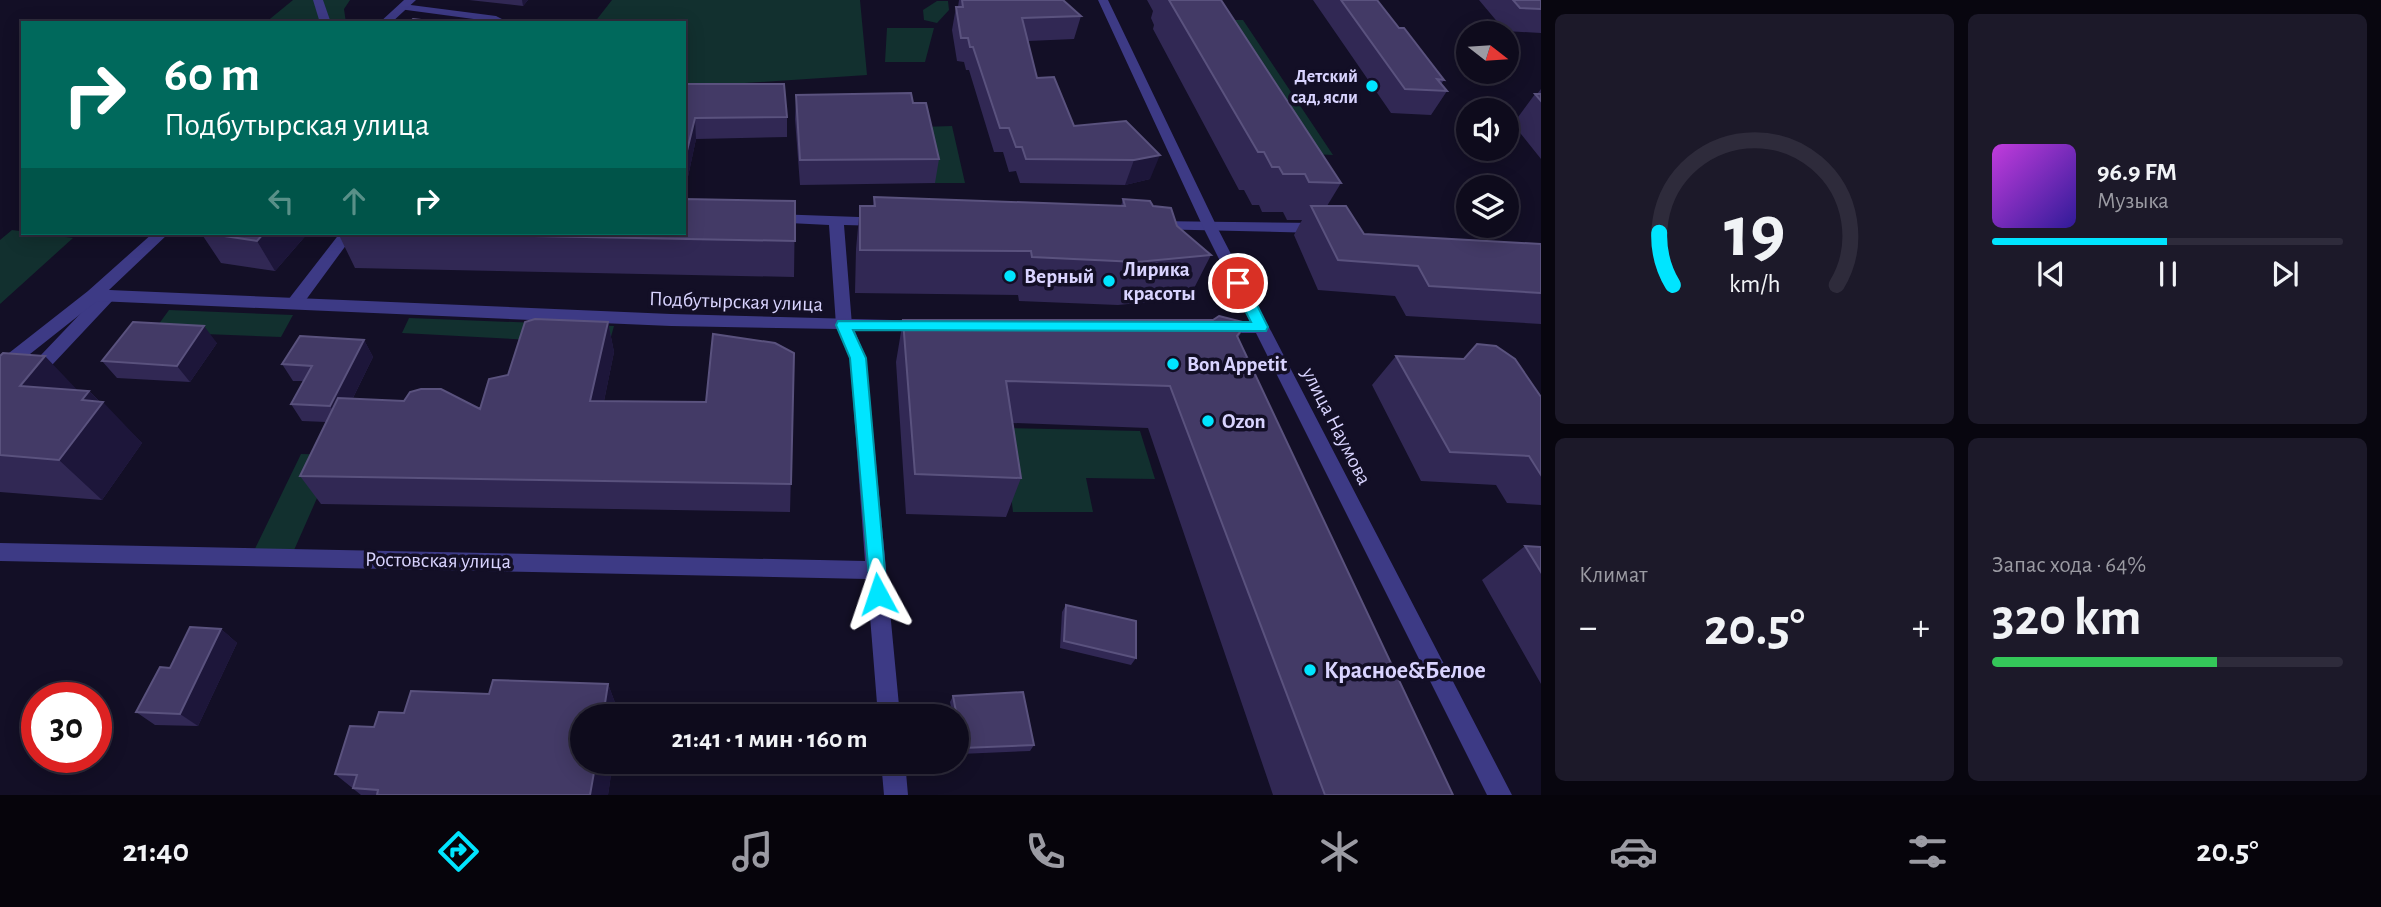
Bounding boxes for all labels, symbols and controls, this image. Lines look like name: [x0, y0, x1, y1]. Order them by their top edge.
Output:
north arrow: [1456, 21, 1519, 84]
map controls: [1456, 21, 1519, 238]
icon: right: [49, 49, 140, 140]
text: 60 m: [164, 51, 260, 100]
place label: Детский сад, ясли: [1291, 68, 1358, 107]
marker: Детский сад, ясли: [1364, 78, 1380, 94]
button: sound: [1456, 98, 1519, 161]
text: Подбутырская улица: [164, 109, 430, 141]
text: 96.9 FM: [2097, 159, 2177, 185]
button: layers: [1456, 175, 1519, 238]
icon: left: [262, 182, 300, 220]
icon: ahead: [335, 182, 373, 220]
icon: right: [408, 182, 446, 220]
text: Музыка: [2097, 190, 2169, 213]
text: 19: [1724, 197, 1785, 270]
pin: [1208, 253, 1268, 313]
icon: previous: [2032, 255, 2070, 293]
icon: pause: [2149, 255, 2187, 293]
icon: next: [2266, 255, 2304, 293]
place label: Лирика красоты: [1123, 259, 1196, 304]
icon: arrive: [1219, 264, 1257, 302]
place label: Верный: [1024, 266, 1094, 287]
marker: Верный: [1002, 268, 1018, 284]
text: km/h: [1729, 272, 1780, 297]
marker: Лирика красоты: [1101, 273, 1117, 289]
street label: Подбутырская улица: [649, 288, 824, 315]
place label: Bon Appetit: [1187, 354, 1287, 375]
marker: Bon Appetit: [1165, 356, 1181, 372]
street label: улица Наумова: [1298, 363, 1375, 489]
place label: Ozon: [1222, 411, 1266, 432]
marker: Ozon: [1200, 413, 1216, 429]
street label: Ростовская улица: [365, 549, 512, 572]
text: Запас хода · 64%: [1992, 554, 2146, 577]
position arrow: [841, 557, 915, 631]
text: Климат: [1579, 564, 1648, 587]
text: 320 km: [1992, 592, 2142, 644]
text: 20.5°: [1704, 602, 1805, 654]
text: −: [1579, 609, 1597, 647]
text: +: [1912, 609, 1930, 647]
place label: Красное&Белое: [1324, 659, 1486, 683]
marker: Красное&Белое: [1302, 662, 1318, 678]
speed limit sign: 30: [21, 682, 112, 773]
text: 21:41 · 1 мин · 160 m: [672, 726, 867, 752]
icon: directions: [434, 827, 483, 876]
icon: music: [728, 827, 777, 876]
icon: phone: [1021, 827, 1070, 876]
icon: climate: [1315, 827, 1364, 876]
icon: car: [1609, 827, 1658, 876]
icon: filters: [1903, 827, 1952, 876]
text: 21:40: [122, 835, 189, 867]
text: 20.5°: [2196, 835, 2259, 867]

